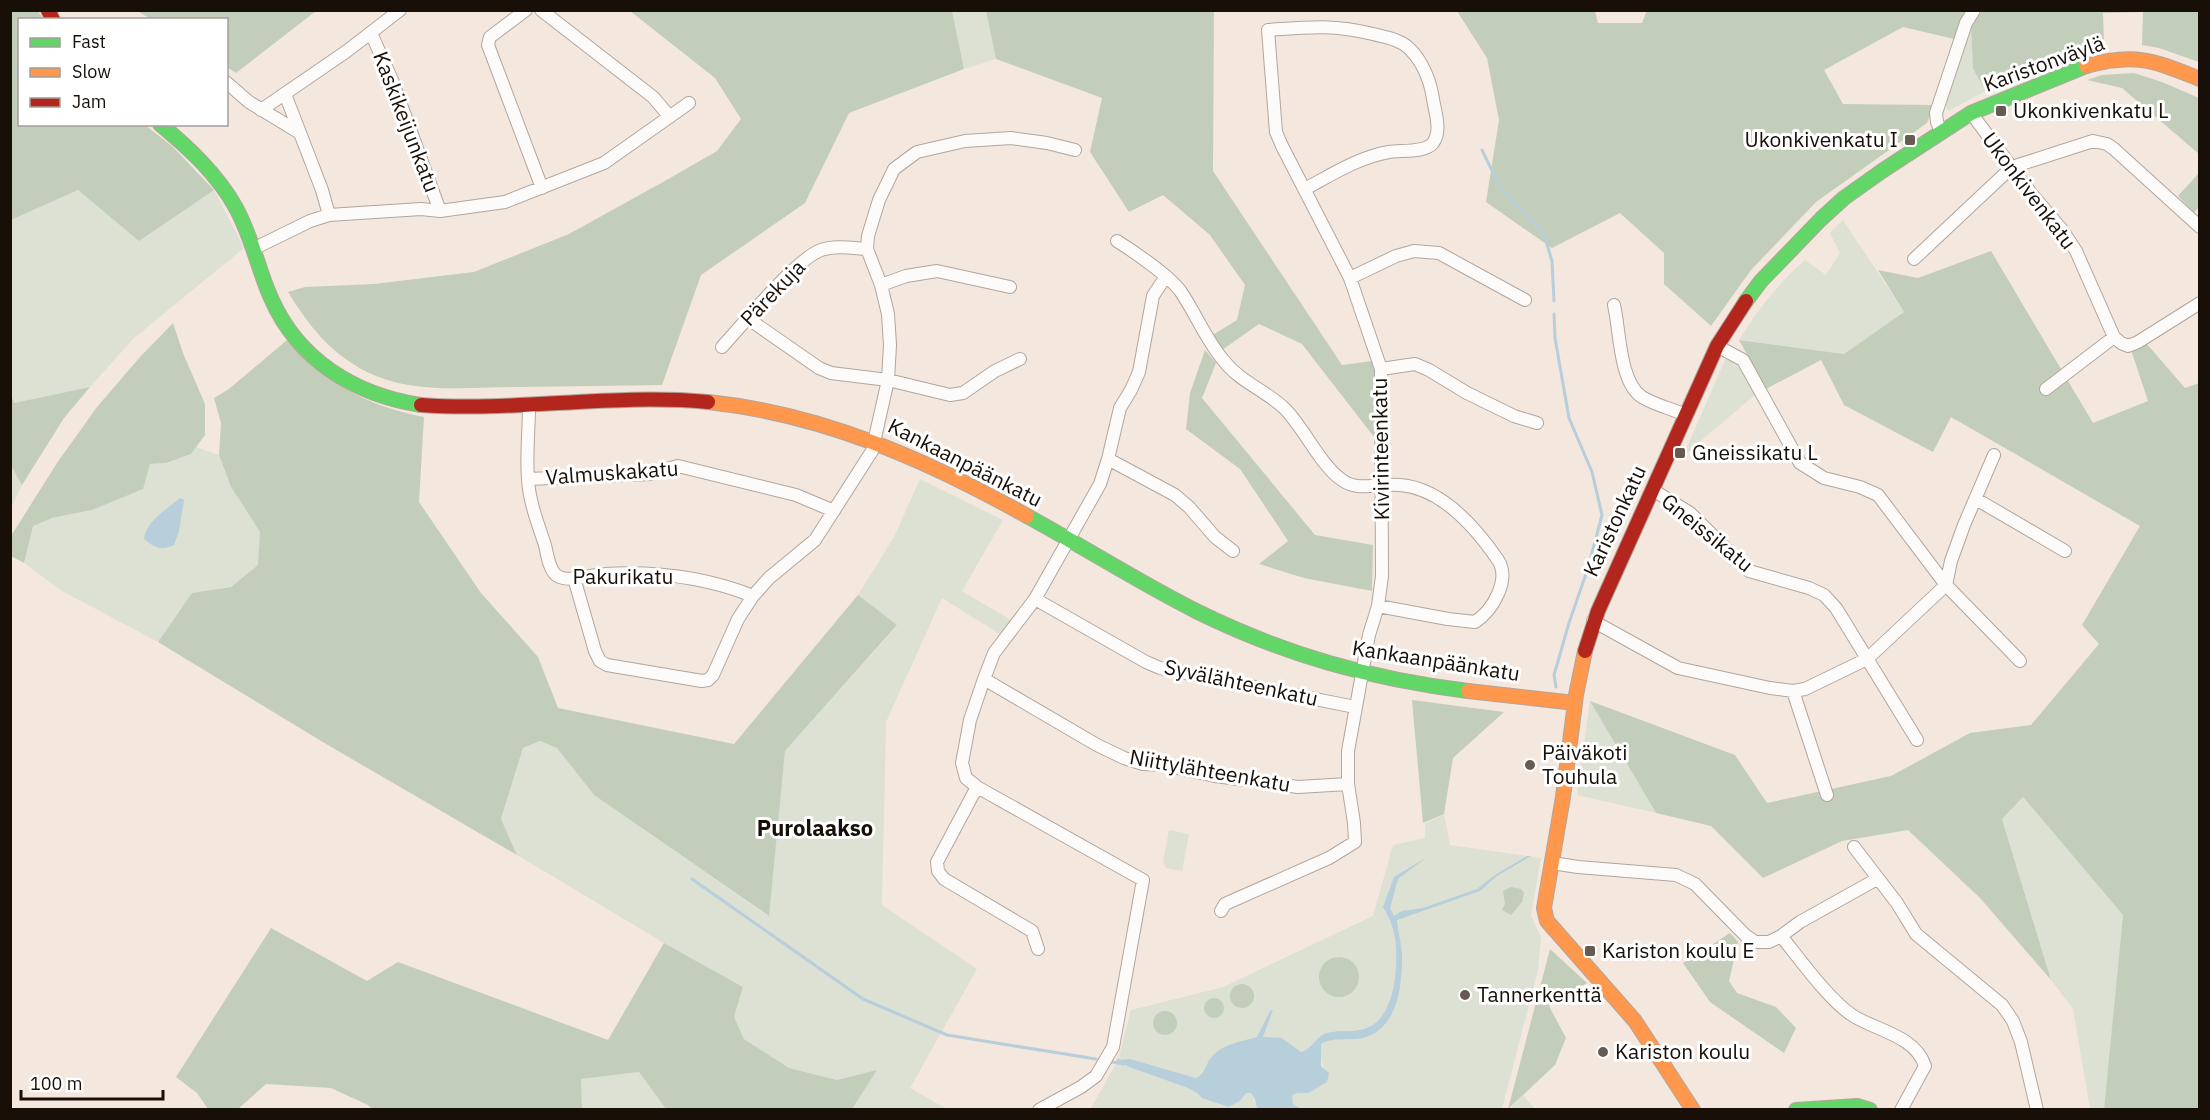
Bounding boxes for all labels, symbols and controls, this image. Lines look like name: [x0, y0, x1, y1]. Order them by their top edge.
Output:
legend: [18, 18, 228, 126]
street label: Karistonväylä: [1979, 28, 2108, 98]
text: Fast: [72, 30, 106, 53]
street label: Kaskikeijunkatu: [367, 47, 447, 196]
text: Slow: [72, 60, 111, 83]
text: Jam: [72, 90, 107, 113]
place label: Ukonkivenkatu L: [2013, 96, 2169, 124]
marker: Ukonkivenkatu L: [1994, 104, 2008, 118]
place label: Ukonkivenkatu I: [1745, 125, 1898, 153]
street label: Ukonkivenkatu: [1976, 126, 2083, 255]
marker: Ukonkivenkatu I: [1903, 133, 1917, 147]
street label: Pärekuja: [734, 253, 811, 332]
street label: Kivirinteenkatu: [1365, 377, 1395, 521]
street label: Kankaanpäänkatu: [884, 411, 1047, 513]
place label: Gneissikatu L: [1692, 438, 1818, 466]
marker: Gneissikatu L: [1673, 446, 1687, 460]
street label: Valmuskakatu: [544, 453, 679, 491]
street label: Karistonkatu: [1576, 460, 1652, 581]
street label: Gneissikatu: [1656, 487, 1759, 578]
street label: Pakurikatu: [573, 562, 673, 590]
street label: Kankaanpäänkatu: [1350, 633, 1522, 687]
street label: Syvälähteenkatu: [1162, 652, 1321, 712]
place label: Päiväkoti Touhula: [1542, 738, 1627, 790]
street label: Niittylähteenkatu: [1127, 742, 1293, 798]
marker: Päiväkoti Touhula: [1523, 758, 1537, 772]
district label: Purolaakso: [757, 813, 873, 842]
place label: Kariston koulu E: [1602, 936, 1754, 964]
marker: Kariston koulu E: [1583, 944, 1597, 958]
place label: Tannerkenttä: [1477, 980, 1602, 1008]
marker: Tannerkenttä: [1458, 988, 1472, 1002]
place label: Kariston koulu: [1615, 1037, 1750, 1065]
marker: Kariston koulu: [1596, 1045, 1610, 1059]
scale bar: [21, 1063, 164, 1101]
text: 100 m: [30, 1072, 82, 1095]

